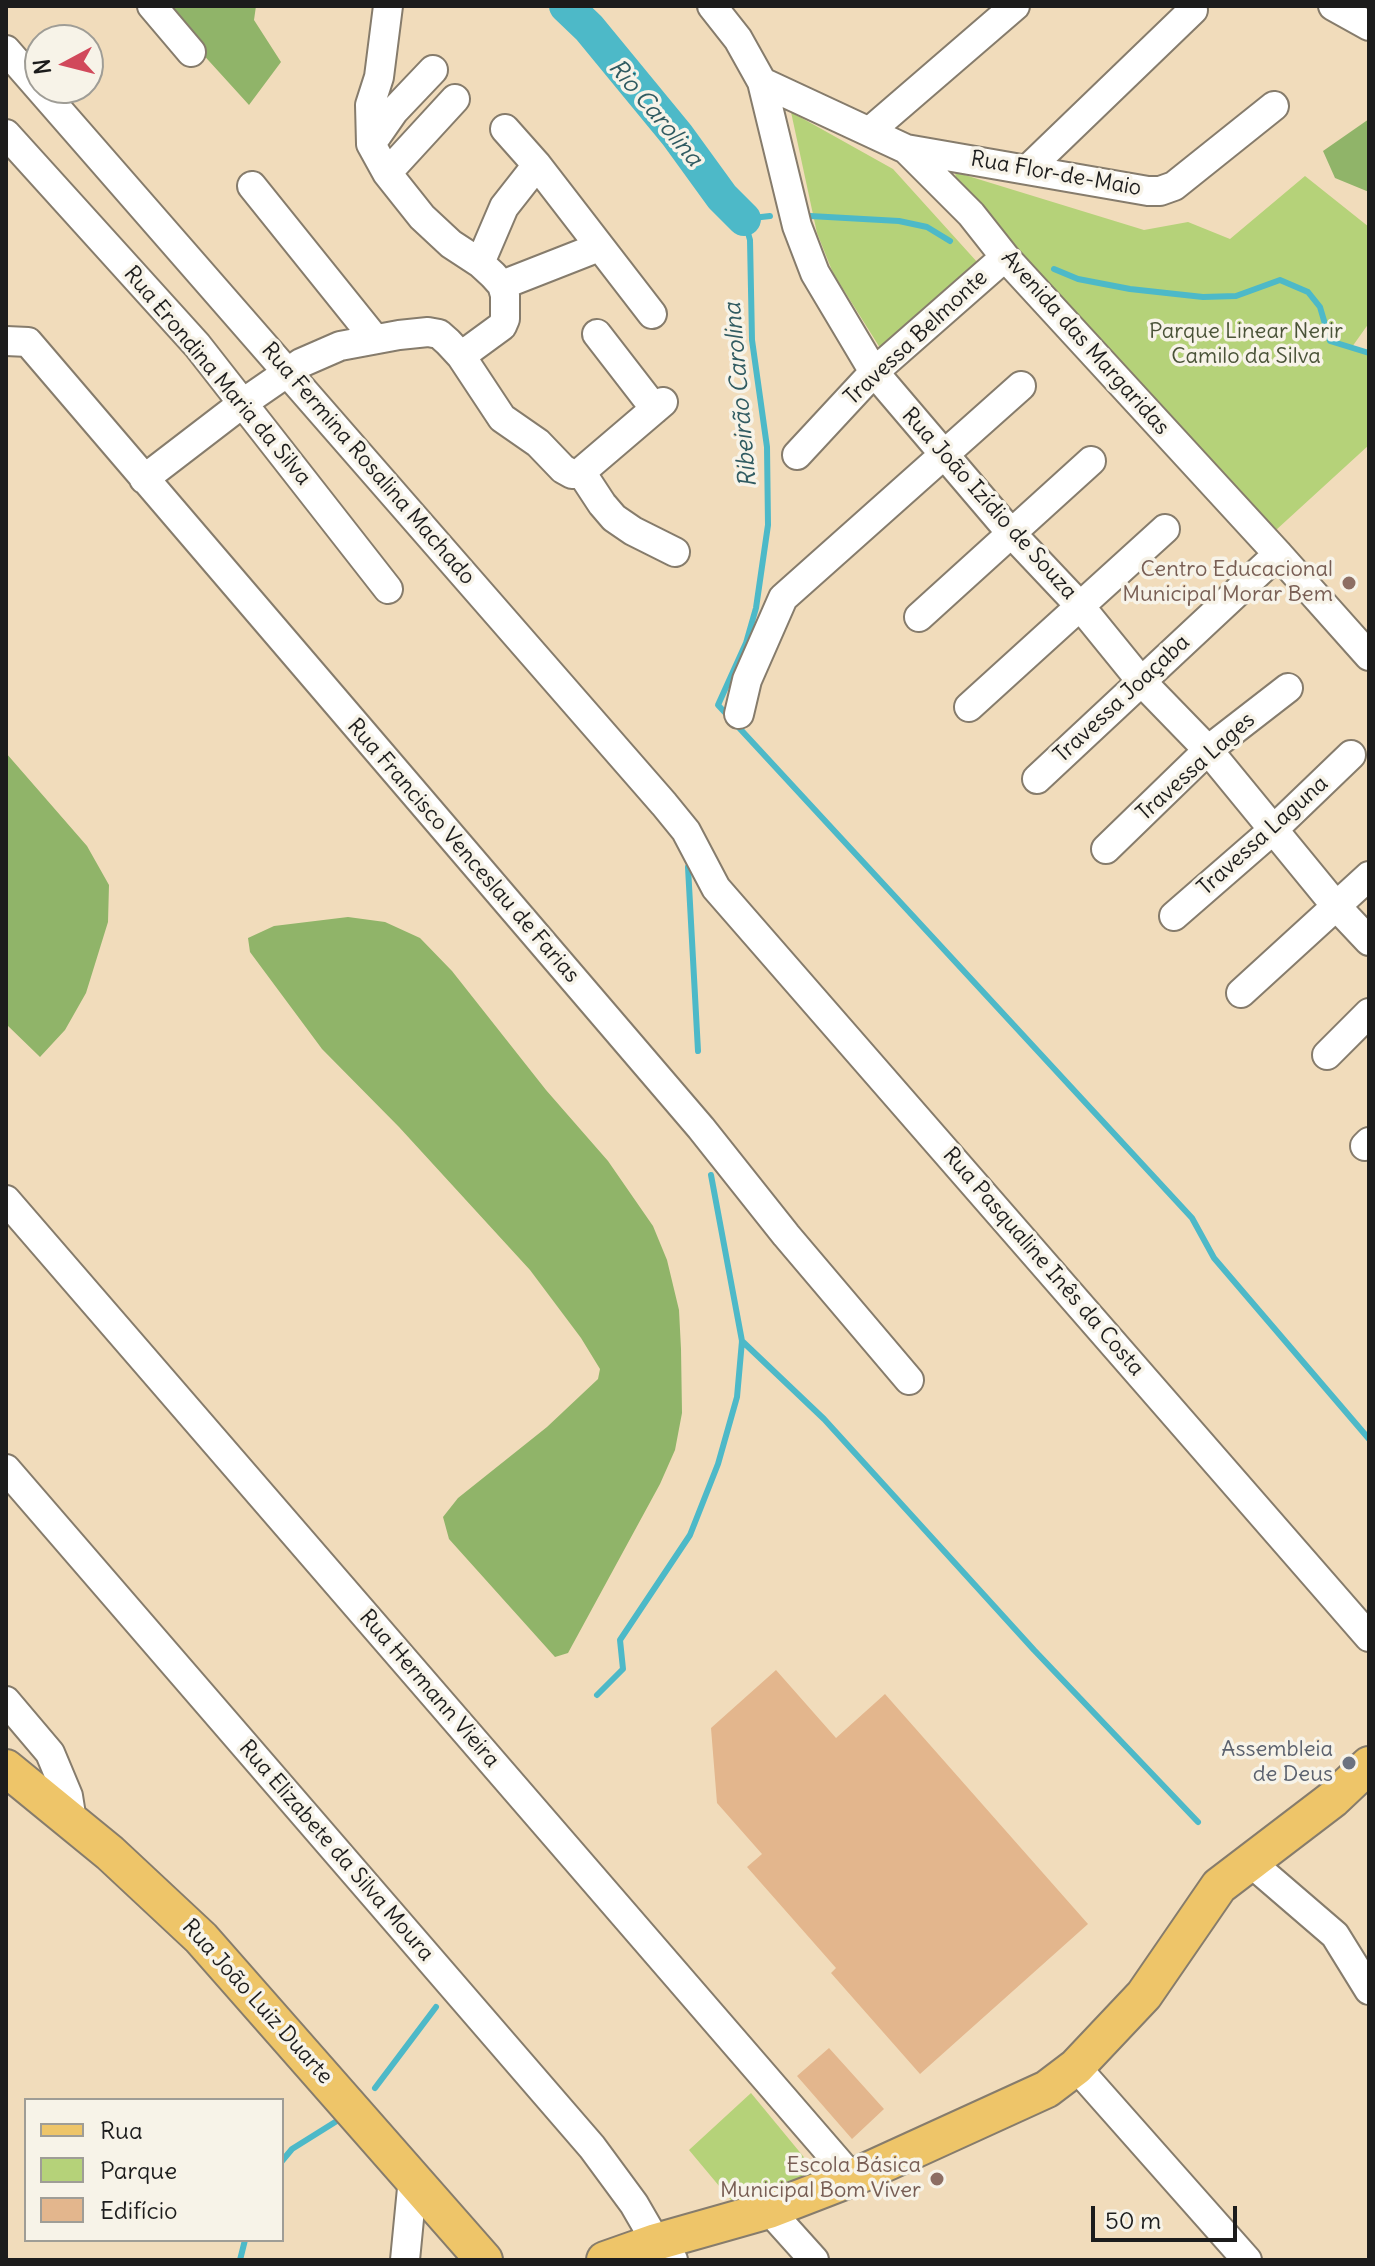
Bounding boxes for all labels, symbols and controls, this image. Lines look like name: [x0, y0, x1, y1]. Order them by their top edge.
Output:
north arrow: [24, 24, 104, 104]
water label: Rio Carolina: [602, 54, 708, 172]
text: N: [27, 57, 57, 76]
street label: Rua Flor-de-Maio: [969, 146, 1143, 202]
street label: Avenida das Margaridas: [995, 245, 1175, 441]
street label: Rua Erondina Maria da Silva: [118, 261, 316, 491]
street label: Travessa Belmonte: [839, 265, 993, 411]
water label: Ribeirão Carolina: [719, 301, 763, 489]
park label: Parque Linear Nerir Camilo da Silva: [1149, 319, 1343, 370]
street label: Rua Fermina Rosalina Machado: [256, 338, 480, 590]
street label: Rua João Izídio de Souza: [896, 403, 1082, 605]
place label: Centro Educacional Municipal Morar Bem: [1122, 557, 1333, 608]
marker: Centro Educacional Municipal Morar Bem: [1340, 574, 1358, 592]
street label: Travessa Joaçaba: [1049, 629, 1195, 769]
street label: Travessa Lages: [1131, 707, 1261, 827]
street label: Rua Francisco Venceslau de Farias: [341, 714, 585, 988]
street label: Travessa Laguna: [1192, 771, 1334, 901]
street label: Rua Pasqualine Inês da Costa: [937, 1143, 1149, 1381]
street label: Rua Hermann Vieira: [353, 1605, 505, 1773]
street label: Rua Elizabete da Silva Moura: [233, 1735, 439, 1967]
place label: Assembleia de Deus: [1221, 1737, 1333, 1788]
marker: Assembleia de Deus: [1340, 1754, 1358, 1772]
street label: Rua João Luiz Duarte: [176, 1914, 338, 2090]
legend: [24, 2098, 284, 2242]
text: Rua: [100, 2115, 143, 2145]
place label: Escola Básica Municipal Bom Viver: [720, 2153, 921, 2204]
text: Parque: [100, 2155, 177, 2185]
marker: Escola Básica Municipal Bom Viver: [928, 2170, 946, 2188]
scale bar: [1095, 2190, 1241, 2240]
text: Edifício: [100, 2195, 178, 2225]
text: 50 m: [1105, 2205, 1161, 2235]

